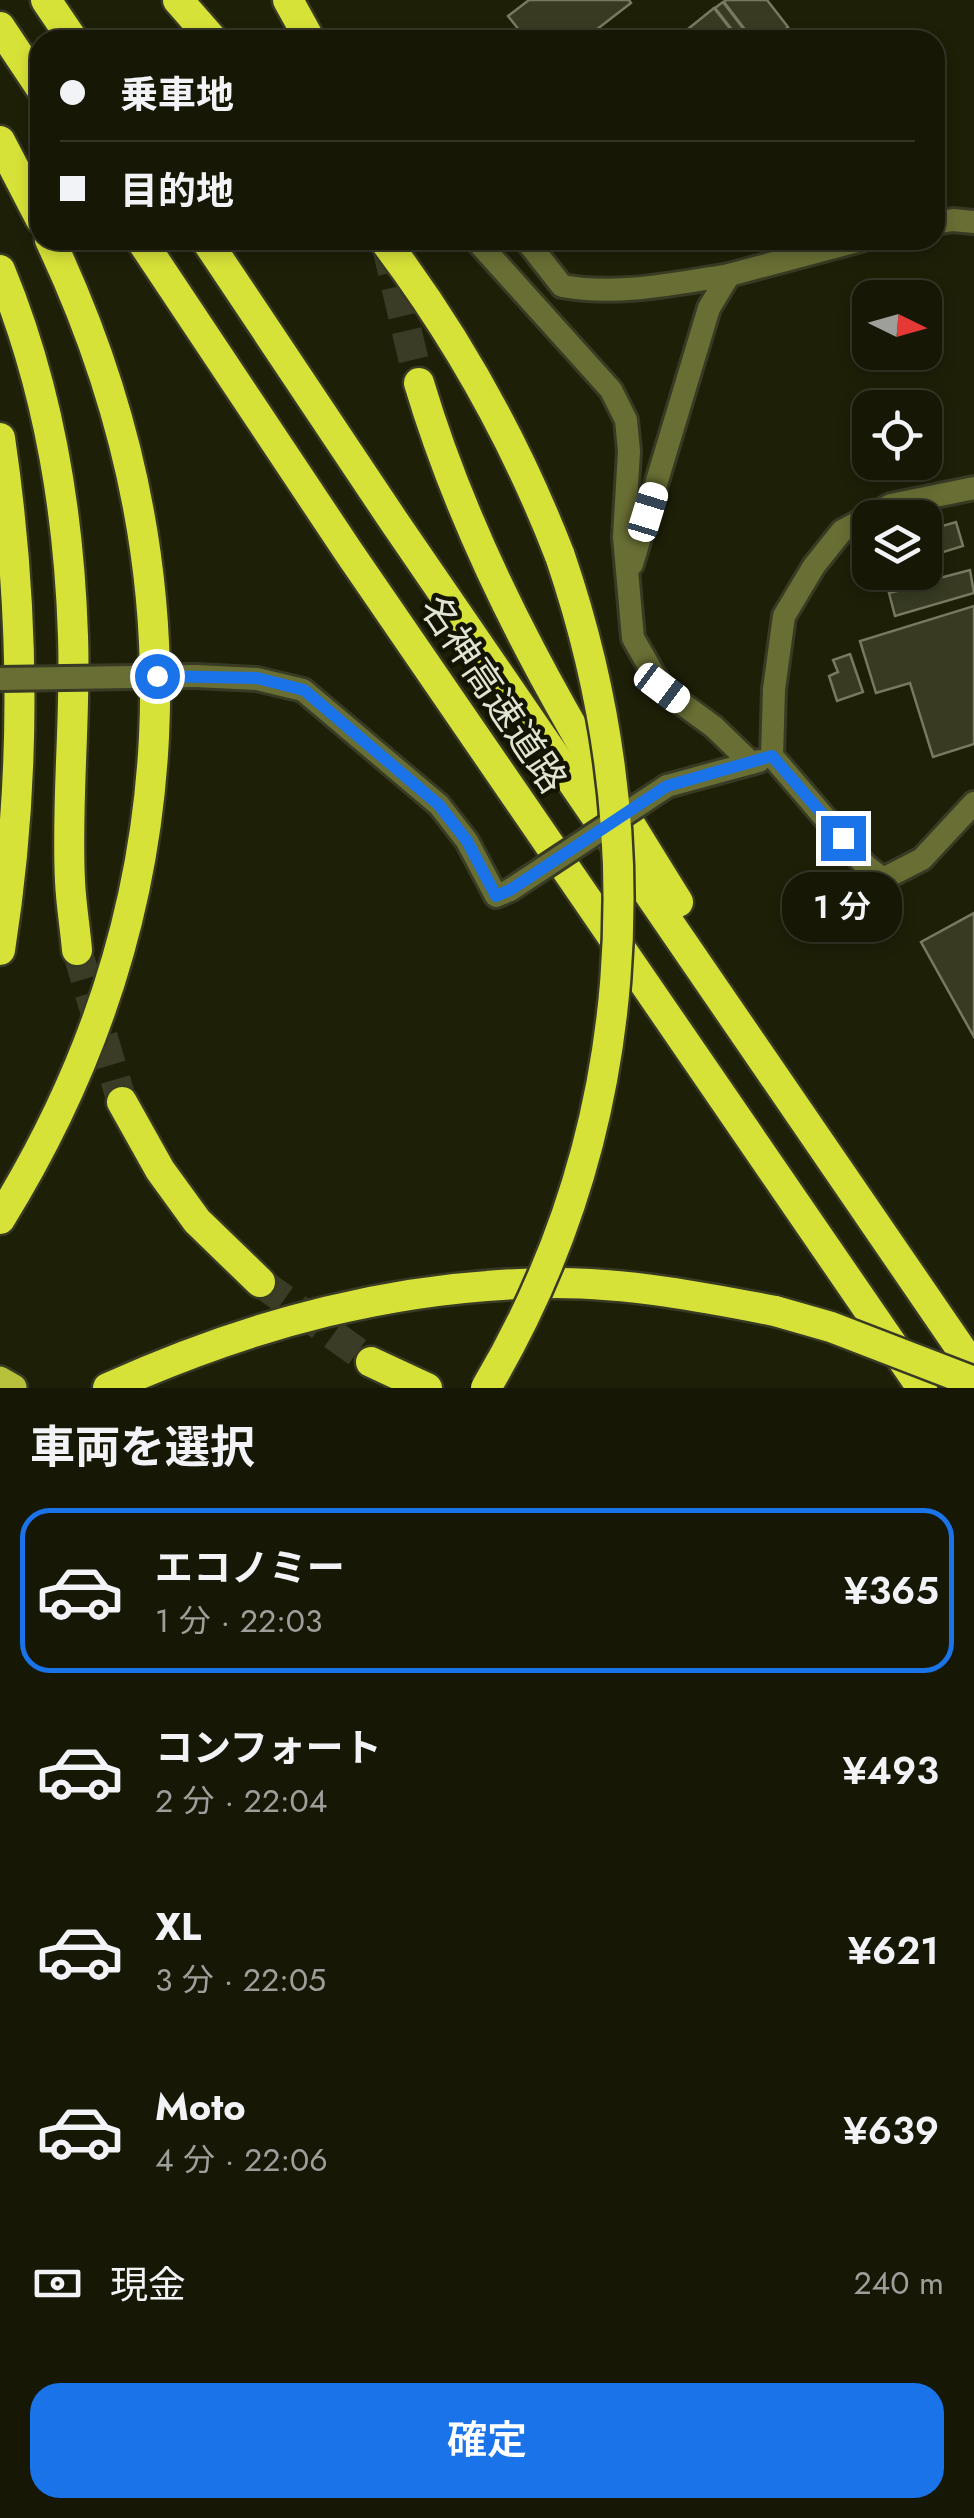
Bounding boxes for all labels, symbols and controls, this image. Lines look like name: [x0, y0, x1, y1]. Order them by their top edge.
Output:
text: 乗車地: [120, 67, 234, 122]
text: 目的地: [120, 163, 234, 218]
north arrow: [852, 280, 942, 370]
map controls: [852, 280, 942, 590]
button: locate: [852, 390, 942, 480]
car: [625, 479, 671, 545]
button: layers: [852, 500, 942, 590]
street label: 名神高速道路: [407, 584, 581, 804]
route start: [135, 654, 180, 699]
car: [629, 658, 695, 718]
route end: [821, 816, 866, 861]
callout: 1 分: [783, 873, 903, 943]
text: 1 分: [813, 884, 871, 930]
text: 車両を選択: [30, 1415, 255, 1480]
text: エコノミー: [155, 1540, 345, 1595]
icon: car: [35, 1546, 125, 1636]
text: ¥365: [844, 1563, 939, 1618]
text: 1 分 · 22:03: [155, 1598, 323, 1644]
text: コンフォート: [155, 1720, 382, 1775]
icon: car: [35, 1726, 125, 1816]
text: ¥493: [842, 1743, 939, 1798]
text: 2 分 · 22:04: [155, 1778, 327, 1824]
text: XL: [155, 1899, 201, 1954]
icon: car: [35, 1906, 125, 1996]
text: ¥621: [848, 1923, 939, 1978]
text: 3 分 · 22:05: [155, 1957, 326, 2003]
text: Moto: [155, 2079, 246, 2134]
icon: car: [35, 2086, 125, 2176]
text: ¥639: [843, 2103, 939, 2158]
text: 4 分 · 22:06: [155, 2137, 328, 2183]
icon: cash: [30, 2256, 85, 2311]
text: 現金: [110, 2257, 186, 2312]
text: 240 m: [853, 2260, 944, 2306]
button: 確定: [30, 2383, 944, 2498]

